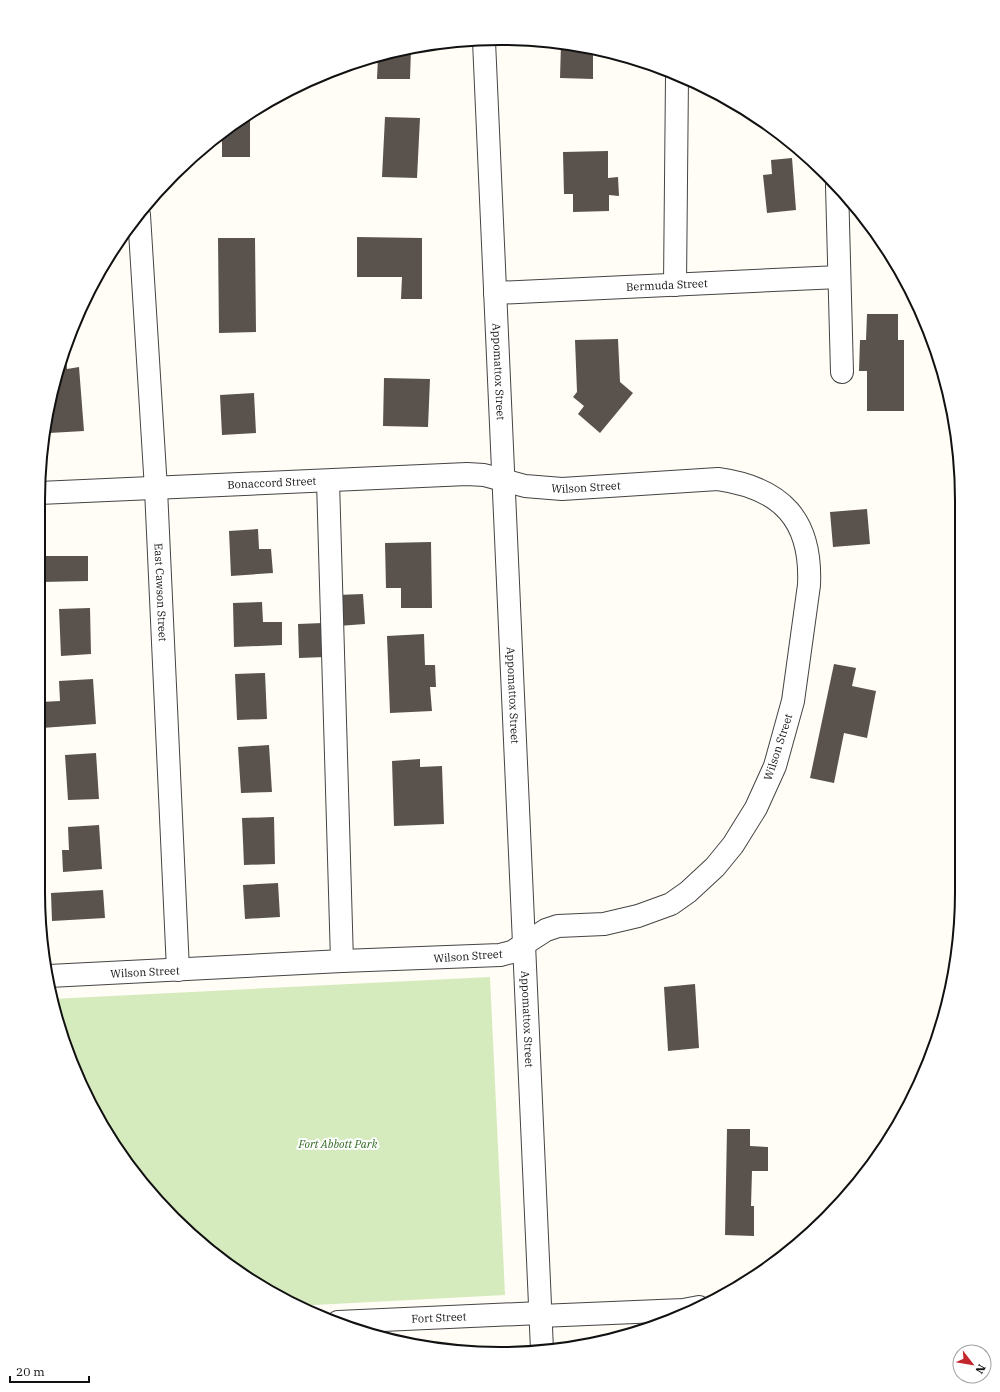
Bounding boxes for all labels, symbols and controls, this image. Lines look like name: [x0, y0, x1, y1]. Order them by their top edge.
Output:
street label: Bermuda Street: [626, 276, 708, 294]
street label: Appomattox Street: [490, 323, 508, 421]
street label: Bonaccord Street: [227, 474, 317, 492]
street label: Wilson Street: [551, 478, 621, 496]
street label: East Cawson Street: [151, 543, 170, 642]
street label: Appomattox Street: [504, 647, 522, 744]
street label: Wilson Street: [761, 712, 795, 782]
street label: Wilson Street: [433, 947, 503, 965]
street label: Wilson Street: [110, 963, 180, 981]
street label: Appomattox Street: [518, 970, 536, 1068]
park label: Fort Abbott Park: [298, 1137, 378, 1151]
street label: Fort Street: [411, 1309, 467, 1326]
north arrow: [952, 1344, 992, 1384]
scale bar: [10, 1358, 89, 1384]
text: N: [972, 1362, 989, 1377]
text: 20 m: [16, 1364, 45, 1379]

